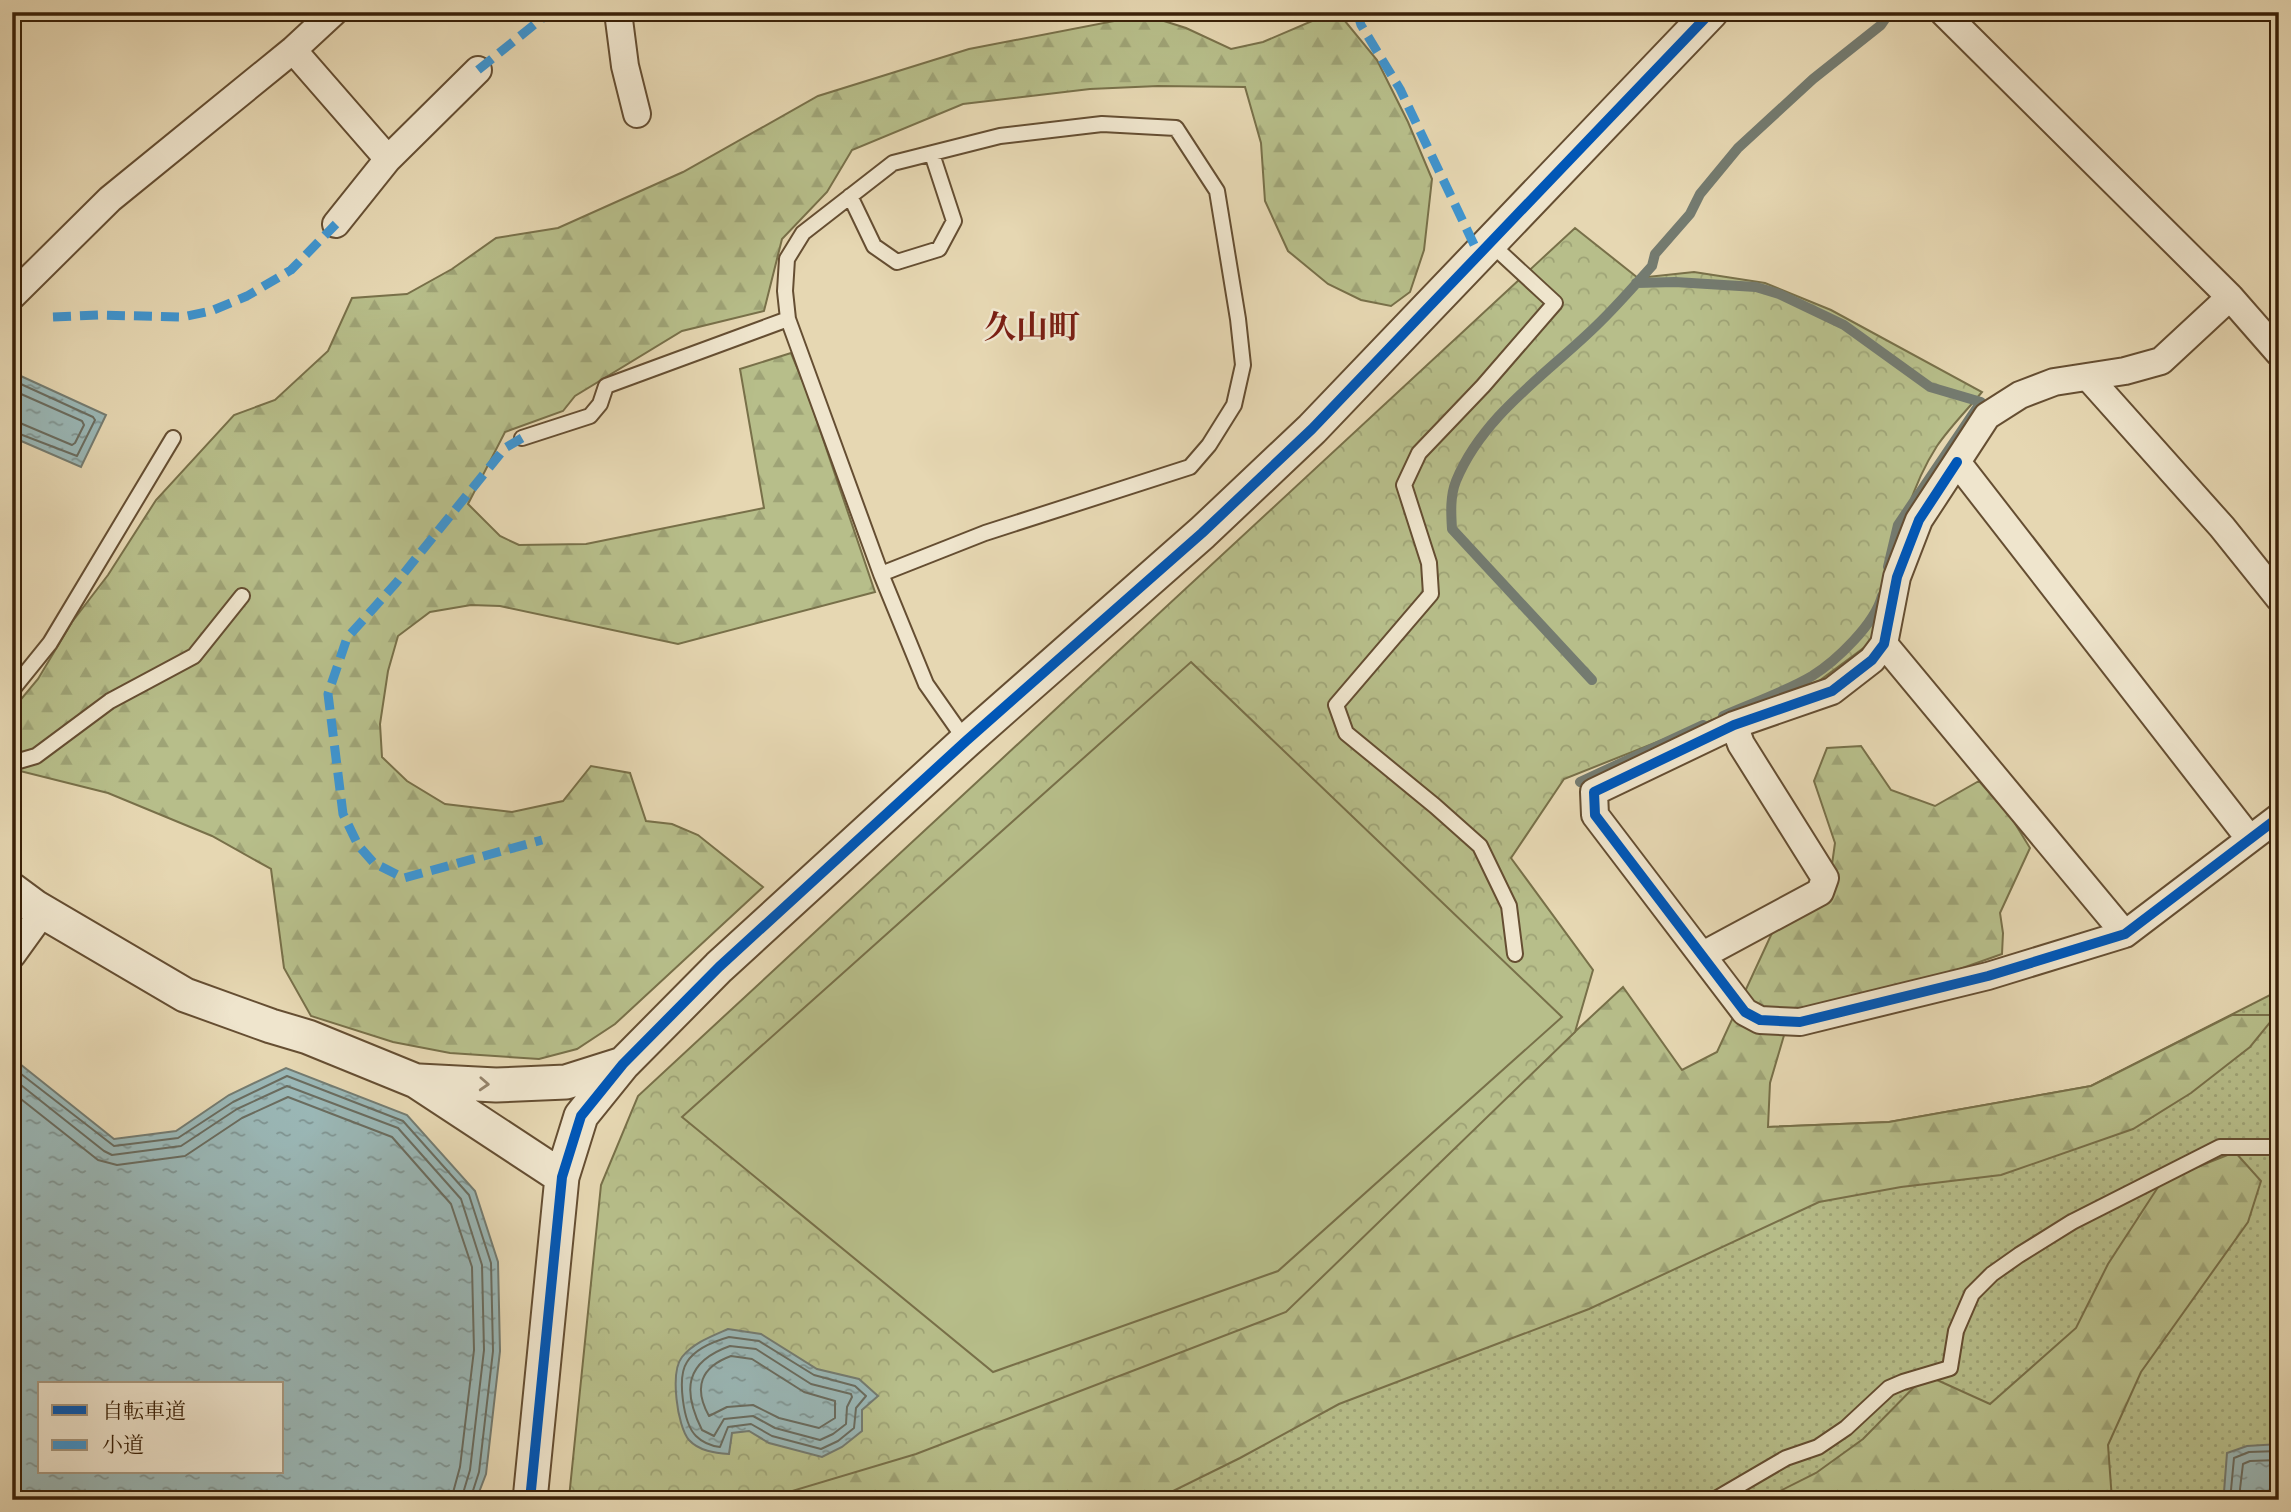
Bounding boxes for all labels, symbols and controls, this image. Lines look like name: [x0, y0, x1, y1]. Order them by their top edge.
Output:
district label: 久山町: [984, 308, 1080, 347]
one-way arrow: [479, 1076, 490, 1091]
legend: [38, 1382, 284, 1474]
text: 自転車道: [102, 1398, 186, 1424]
text: 小道: [102, 1432, 144, 1458]

